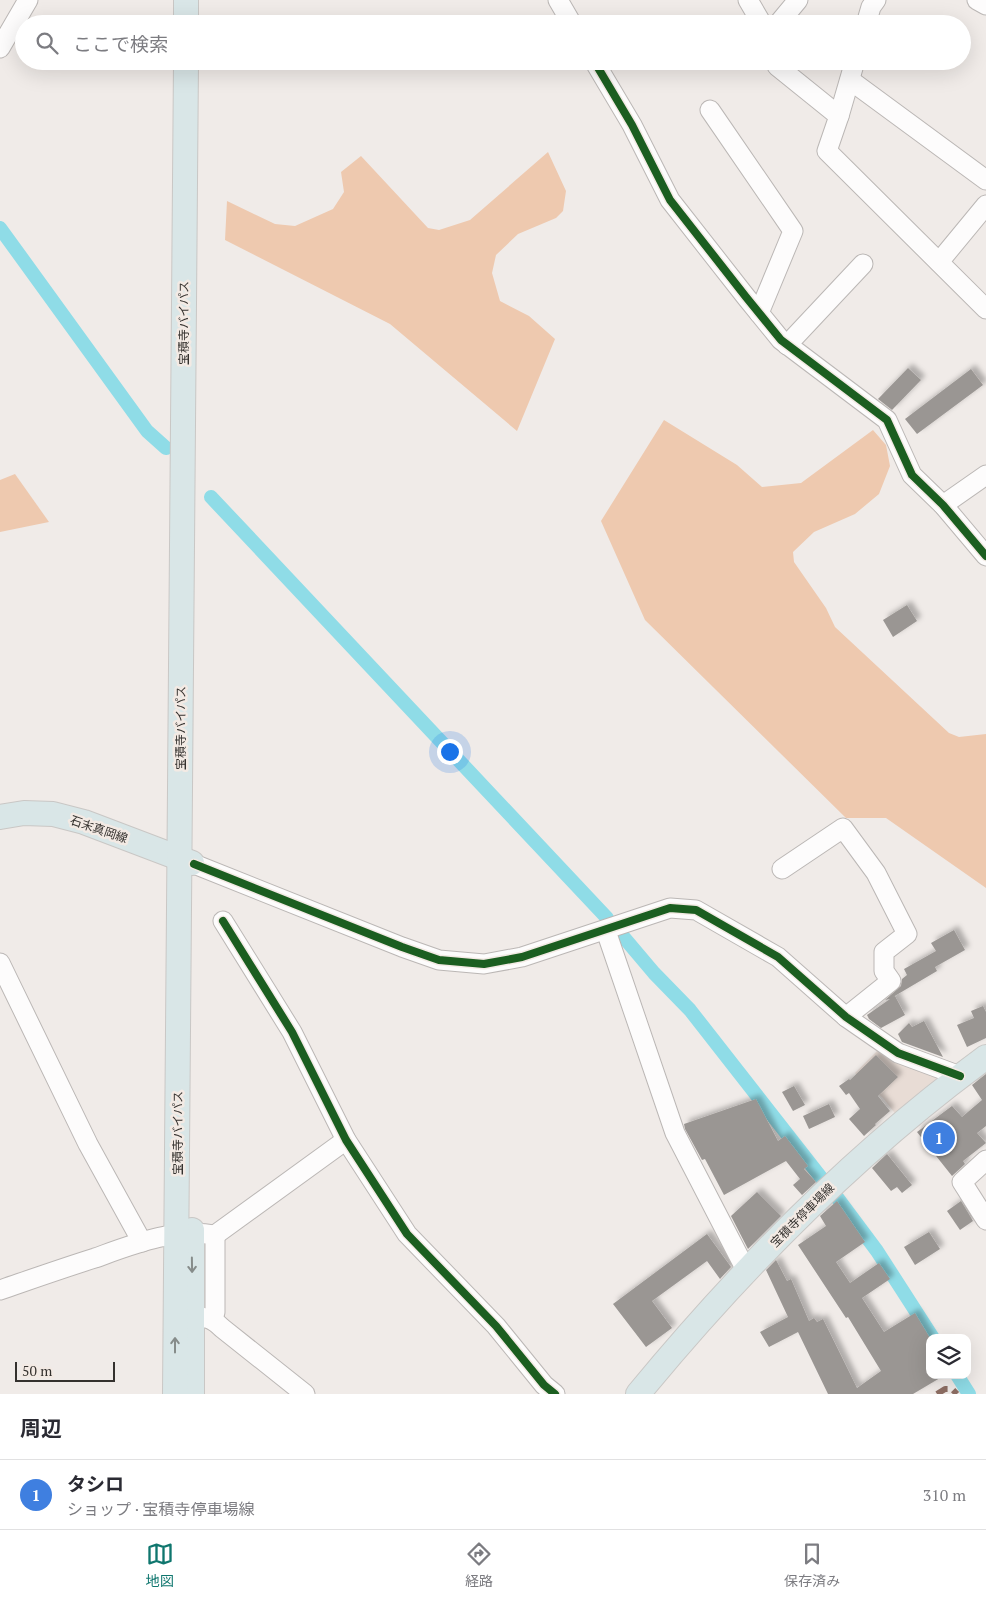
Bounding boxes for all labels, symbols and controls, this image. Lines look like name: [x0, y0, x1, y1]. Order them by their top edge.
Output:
search box: [15, 15, 971, 70]
icon: search: [33, 29, 61, 57]
text: ここで検索: [73, 31, 168, 56]
street label: 宝積寺バイパス: [176, 281, 191, 365]
street label: 宝積寺バイパス: [173, 686, 188, 770]
your location: [437, 739, 463, 765]
street label: 石末真岡線: [68, 812, 130, 846]
street label: 宝積寺バイパス: [170, 1091, 185, 1175]
pin: 1: [923, 1119, 955, 1157]
street label: 宝積寺停車場線: [767, 1180, 837, 1250]
one-way arrow: [187, 1256, 197, 1273]
map controls: [926, 1334, 971, 1379]
button: layers: [926, 1334, 971, 1379]
one-way arrow: [170, 1338, 180, 1354]
scale bar: [15, 1359, 115, 1382]
text: 50 m: [22, 1361, 52, 1380]
text: 周辺: [20, 1414, 62, 1442]
text: タシロ: [67, 1471, 124, 1496]
text: 1: [31, 1484, 41, 1506]
text: 310 m: [923, 1484, 966, 1506]
text: ショップ · 宝積寺停車場線: [67, 1498, 255, 1520]
tab: 地図: [146, 1540, 174, 1590]
tab: 経路: [465, 1540, 493, 1590]
tab: 保存済み: [784, 1540, 840, 1590]

